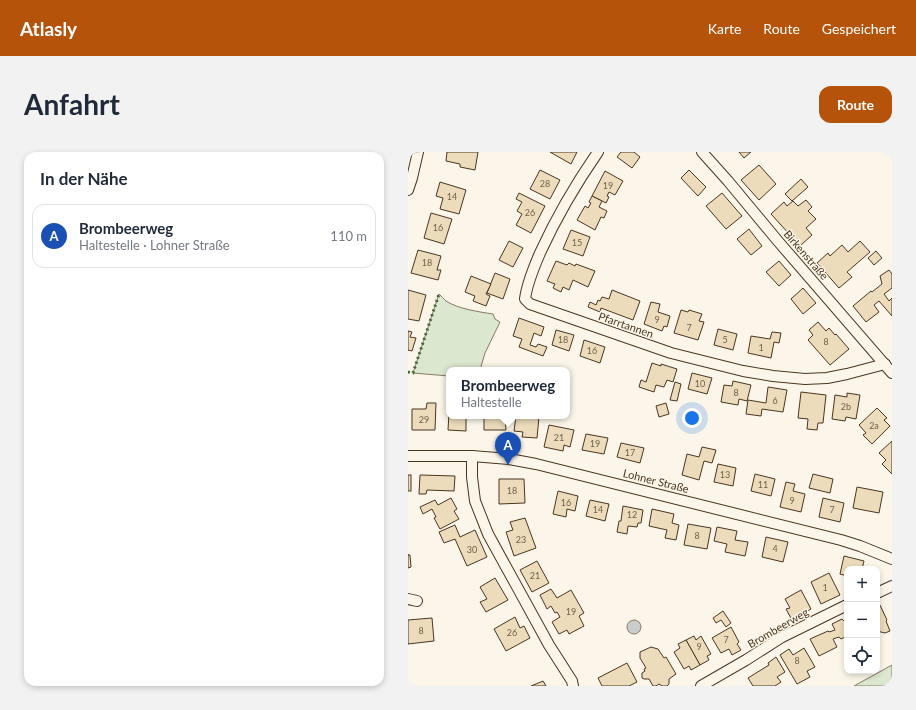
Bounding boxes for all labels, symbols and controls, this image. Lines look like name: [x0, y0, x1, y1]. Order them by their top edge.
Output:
text: Atlasly: [20, 17, 77, 40]
text: Karte: [708, 20, 741, 37]
text: Route: [763, 20, 800, 37]
text: Gespeichert: [822, 20, 896, 37]
button: Route: [819, 86, 892, 123]
text: Anfahrt: [24, 87, 120, 121]
text: In der Nähe: [40, 168, 128, 189]
house number: 28: [540, 178, 550, 189]
house number: 19: [603, 180, 613, 191]
house number: 14: [447, 191, 457, 202]
house number: 26: [525, 207, 535, 218]
text: Brombeerweg: [79, 219, 173, 237]
house number: 16: [433, 222, 443, 233]
street label: Birkenstraße: [781, 227, 831, 282]
text: A: [49, 228, 59, 244]
text: 110 m: [330, 228, 367, 244]
text: Haltestelle · Lohner Straße: [79, 237, 230, 253]
house number: 15: [572, 237, 582, 248]
house number: 18: [422, 257, 432, 268]
street label: Pfarrtannen: [597, 309, 655, 340]
house number: 9: [654, 314, 660, 325]
house number: 7: [686, 322, 692, 333]
house number: 18: [558, 334, 568, 345]
house number: 5: [722, 334, 728, 345]
house number: 8: [823, 336, 829, 347]
house number: 1: [758, 342, 764, 353]
house number: 16: [587, 345, 597, 356]
popup: [446, 367, 570, 419]
text: Brombeerweg: [461, 376, 555, 394]
house number: 10: [695, 378, 705, 389]
house number: 8: [733, 387, 739, 398]
text: Haltestelle: [461, 394, 522, 410]
house number: 6: [772, 395, 778, 406]
house number: 2b: [841, 401, 851, 412]
your location: [682, 408, 702, 428]
house number: 29: [419, 414, 429, 425]
house number: 2a: [869, 420, 879, 431]
pin: A: [495, 432, 521, 465]
house number: 21: [554, 432, 564, 443]
house number: 19: [590, 438, 600, 449]
house number: 17: [625, 447, 635, 458]
street label: Lohner Straße: [622, 466, 691, 495]
house number: 13: [720, 469, 730, 480]
house number: 11: [758, 479, 768, 490]
house number: 18: [507, 485, 517, 496]
house number: 9: [789, 495, 795, 506]
house number: 16: [561, 497, 571, 508]
house number: 14: [593, 504, 603, 515]
house number: 7: [829, 504, 835, 515]
house number: 12: [627, 509, 637, 520]
house number: 8: [694, 530, 700, 541]
house number: 23: [516, 534, 526, 545]
house number: 4: [772, 543, 778, 554]
house number: 30: [467, 544, 477, 555]
map controls: [844, 566, 880, 674]
button: +: [844, 566, 880, 602]
house number: 21: [530, 570, 540, 581]
house number: 1: [822, 582, 828, 593]
button: −: [844, 602, 880, 638]
street label: Brombeerweg: [745, 605, 811, 650]
house number: 19: [566, 606, 576, 617]
house number: 8: [418, 625, 424, 636]
house number: 26: [507, 627, 517, 638]
house number: 7: [723, 634, 729, 645]
button: locate: [844, 638, 880, 674]
house number: 9: [696, 641, 702, 652]
house number: 8: [794, 655, 800, 666]

